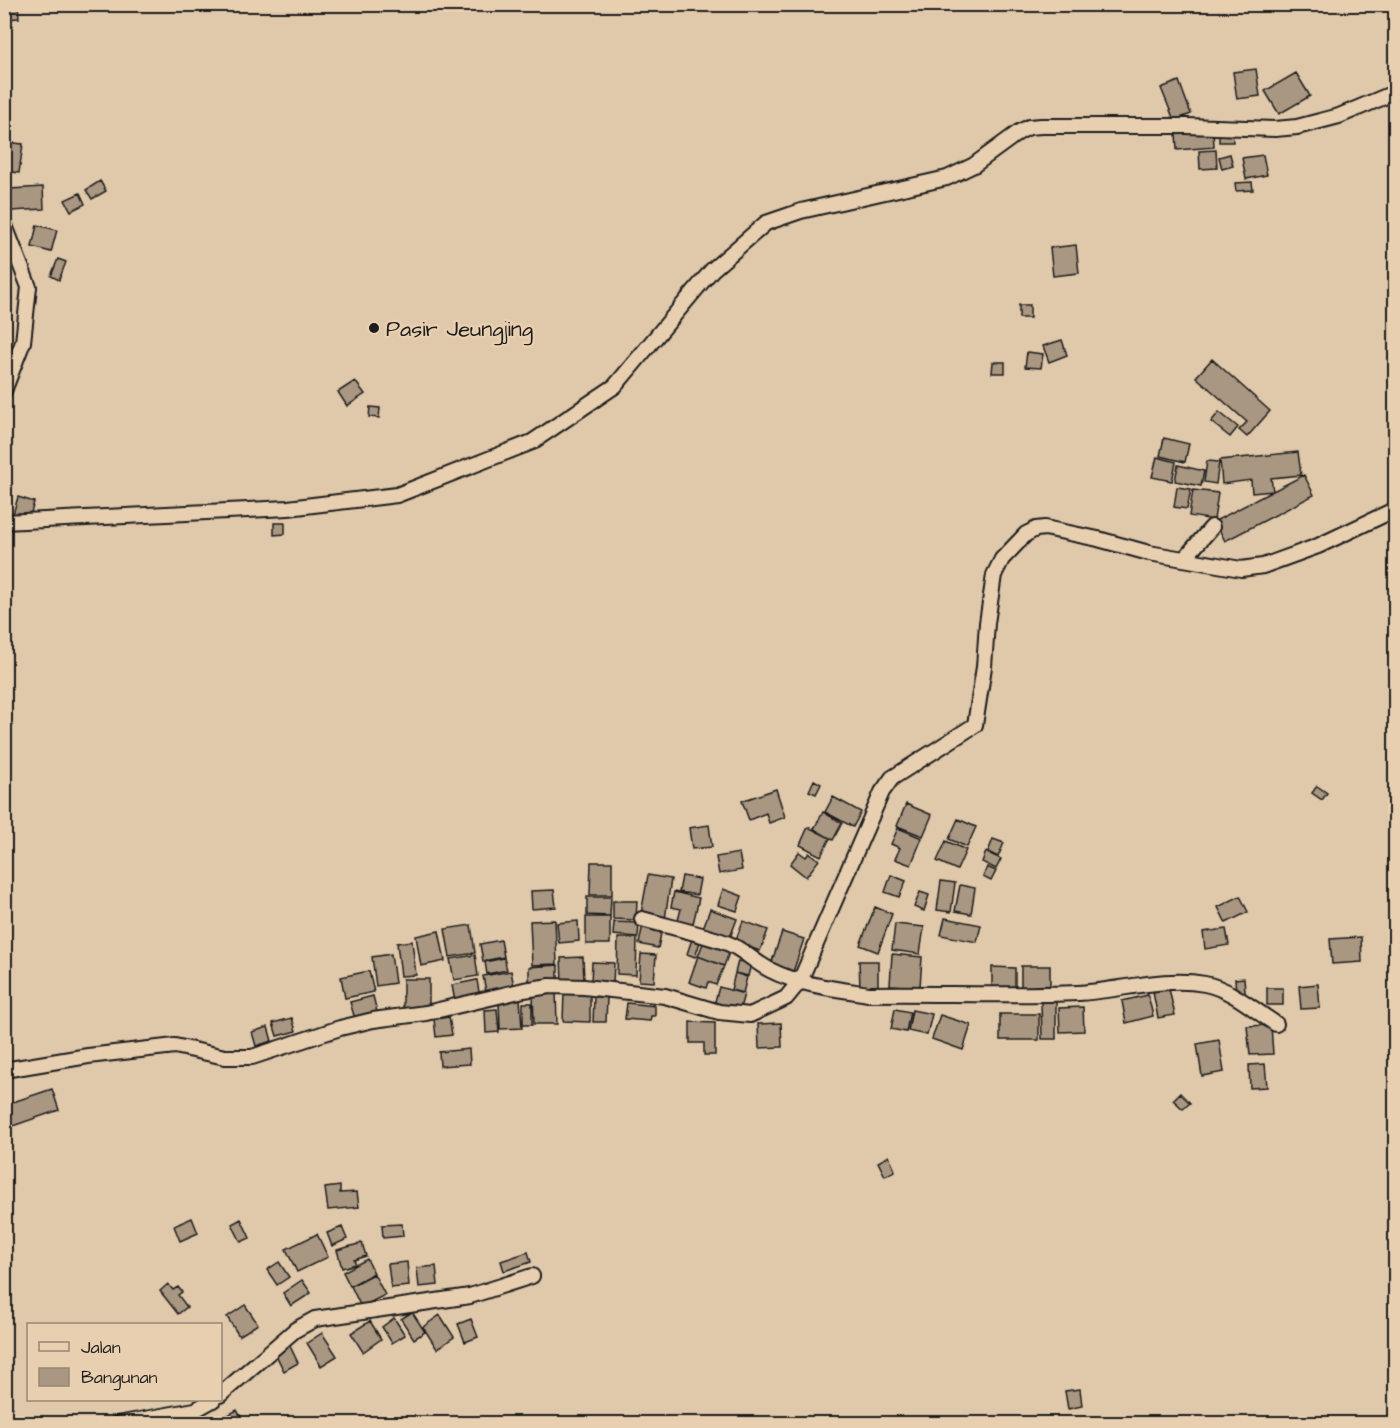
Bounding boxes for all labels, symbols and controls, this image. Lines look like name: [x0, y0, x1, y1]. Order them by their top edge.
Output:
place label: Pasir Jeungjing: [386, 314, 533, 346]
marker: Pasir Jeungjing: [367, 321, 381, 335]
legend: [27, 1323, 222, 1401]
text: Jalan: [81, 1335, 121, 1360]
text: Bangunan: [81, 1365, 158, 1391]

